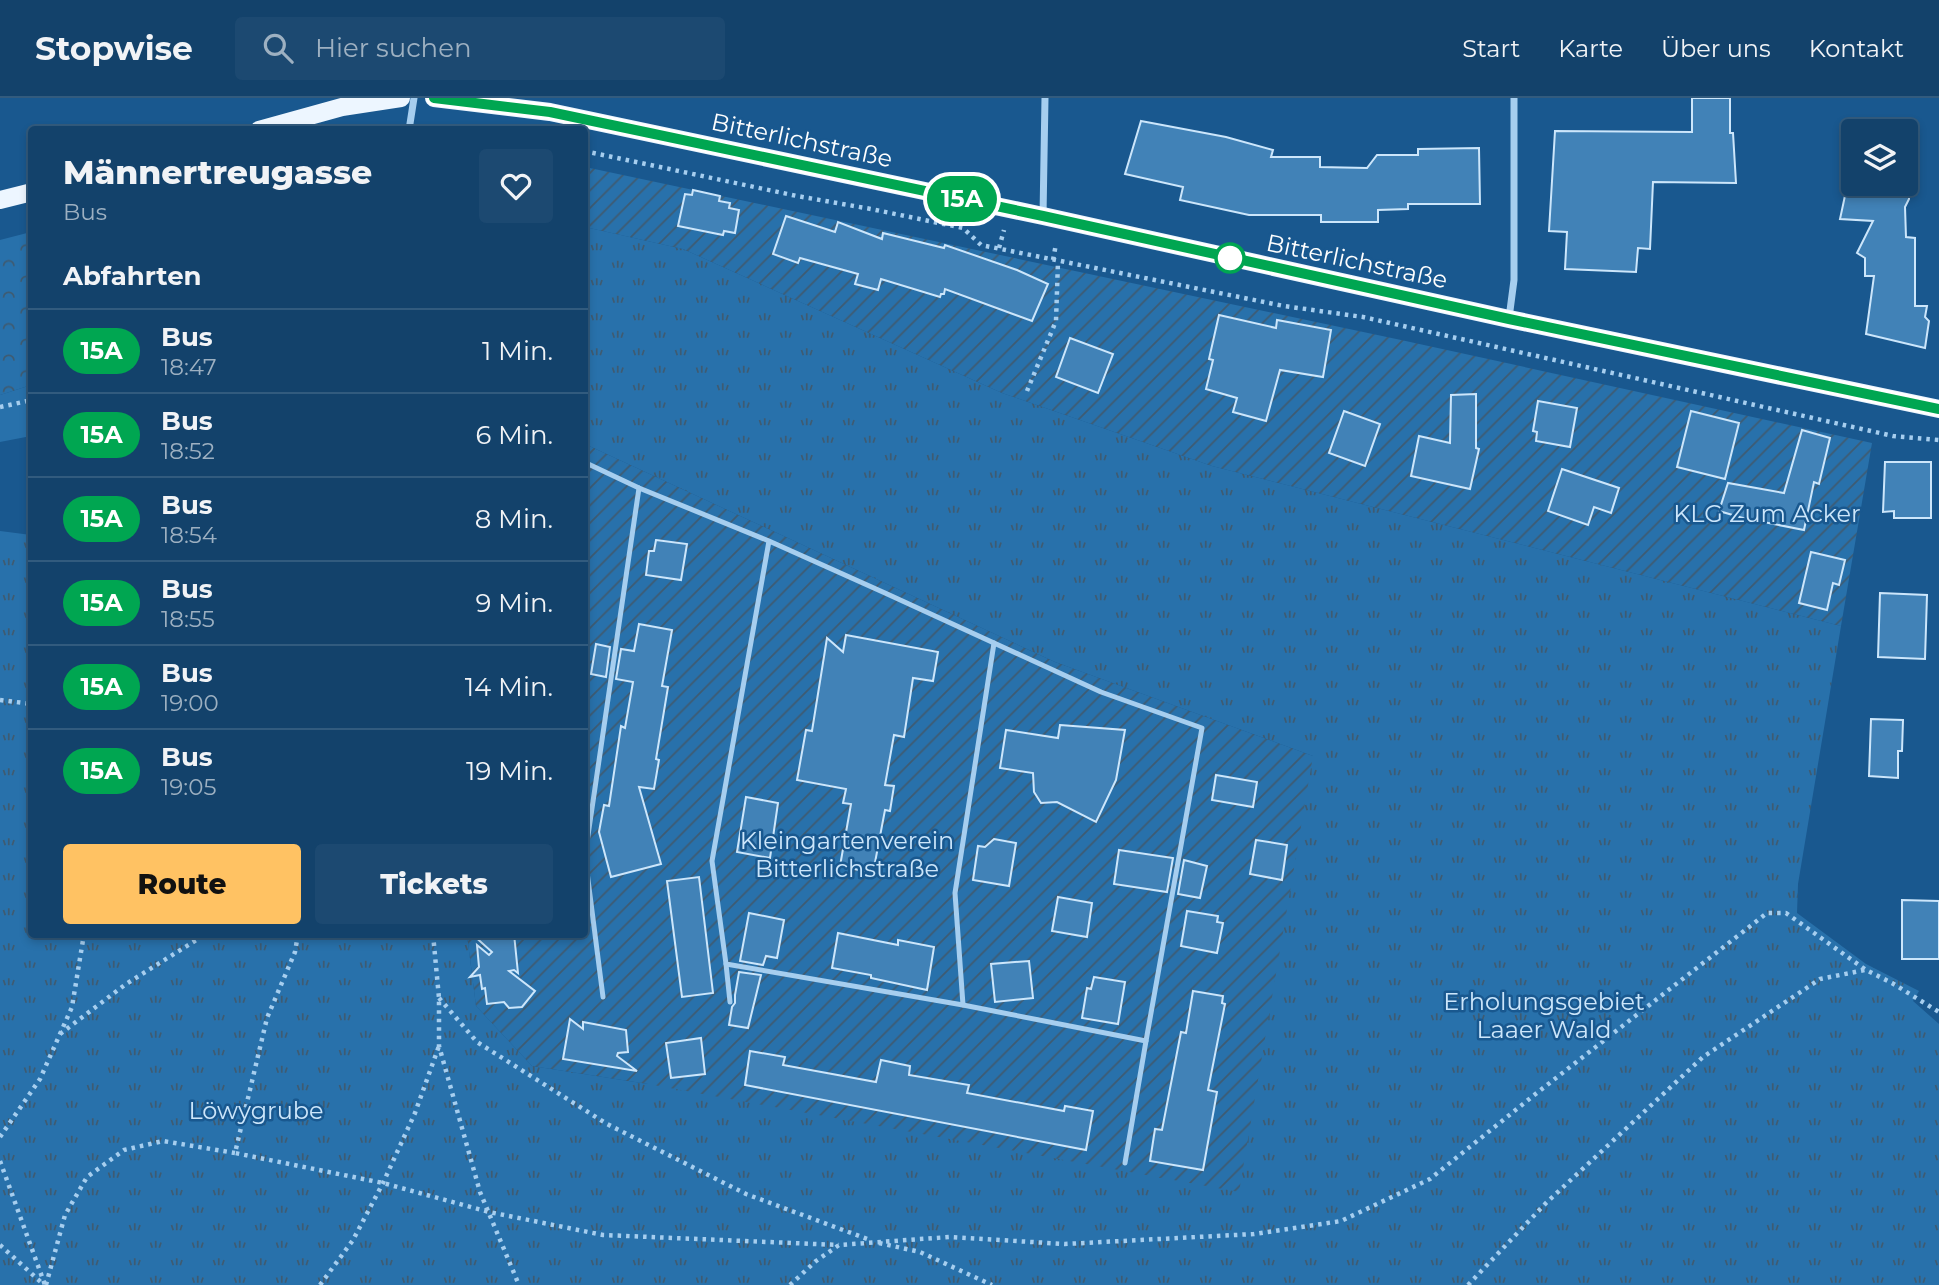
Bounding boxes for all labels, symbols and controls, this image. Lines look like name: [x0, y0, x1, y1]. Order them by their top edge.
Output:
search box: [235, 17, 725, 80]
text: Stopwise: [35, 28, 193, 68]
icon: search: [259, 29, 297, 67]
text: Hier suchen: [315, 32, 471, 64]
text: Start: [1462, 34, 1520, 63]
text: Karte: [1558, 34, 1623, 63]
text: Über uns: [1661, 34, 1771, 63]
text: Kontakt: [1809, 34, 1904, 63]
street label: Bitterlichstraße: [709, 107, 895, 173]
map controls: [1841, 119, 1918, 196]
button: layers: [1841, 119, 1918, 196]
button: heart: [479, 149, 553, 223]
text: Männertreugasse: [63, 152, 372, 192]
line badge: 15A: [922, 176, 1002, 222]
text: 15A: [941, 184, 983, 213]
text: Bus: [63, 198, 107, 226]
street label: Bitterlichstraße: [1264, 228, 1450, 294]
unlabelled marker: [1215, 243, 1245, 273]
text: Abfahrten: [63, 260, 202, 292]
text: Bus: [161, 321, 213, 353]
text: 1 Min.: [482, 335, 553, 367]
text: 15A: [80, 336, 123, 365]
text: 18:47: [161, 353, 216, 381]
text: Bus: [161, 405, 213, 437]
text: 6 Min.: [475, 419, 553, 451]
text: 15A: [80, 420, 123, 449]
text: 18:52: [161, 437, 215, 465]
text: Bus: [161, 489, 213, 521]
park label: KLG Zum Acker: [1673, 499, 1861, 528]
text: 8 Min.: [475, 503, 553, 535]
text: 15A: [80, 504, 123, 533]
text: 18:54: [161, 521, 217, 549]
text: Bus: [161, 573, 213, 605]
text: 9 Min.: [475, 587, 553, 619]
text: 15A: [80, 588, 123, 617]
text: 18:55: [161, 605, 215, 633]
text: Bus: [161, 657, 213, 689]
text: 14 Min.: [465, 671, 553, 703]
text: 15A: [80, 672, 123, 701]
text: 19:00: [161, 689, 219, 717]
text: Bus: [161, 741, 213, 773]
text: 19 Min.: [466, 755, 553, 787]
text: 15A: [80, 756, 123, 785]
text: 19:05: [161, 773, 216, 801]
park label: Kleingartenverein Bitterlichstraße: [740, 826, 954, 883]
button: Route: [63, 844, 301, 924]
button: Tickets: [315, 844, 553, 924]
park label: Erholungsgebiet Laaer Wald: [1443, 987, 1645, 1044]
park label: Löwygrube: [188, 1096, 324, 1125]

